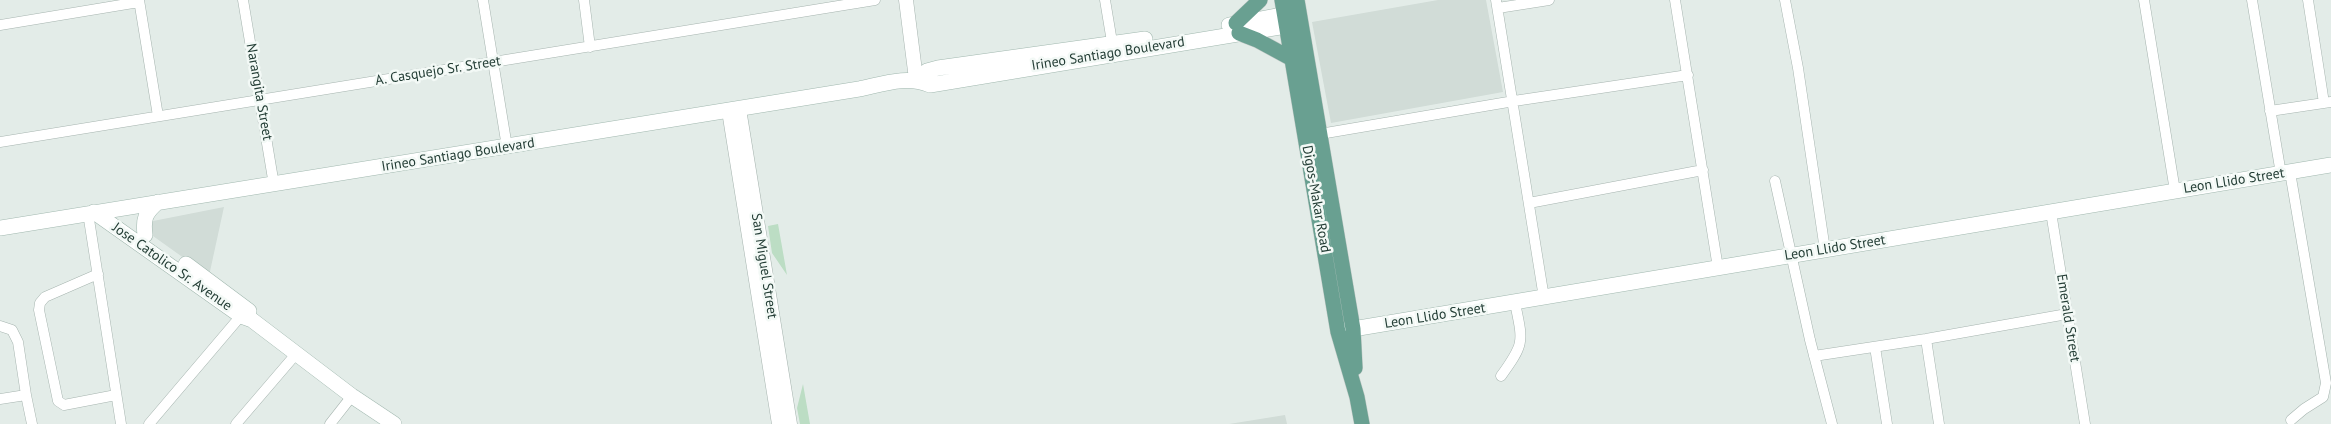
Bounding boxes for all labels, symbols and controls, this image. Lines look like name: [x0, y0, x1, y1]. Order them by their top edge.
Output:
street label: Irineo Santiago Boulevard: [1030, 34, 1186, 74]
street label: Narangita Street: [242, 42, 276, 142]
street label: A. Casquejo Sr. Street: [374, 53, 502, 89]
street label: Irineo Santiago Boulevard: [380, 135, 536, 175]
street label: Digos-Makar Road: [1298, 144, 1334, 254]
street label: Leon Llido Street: [2182, 165, 2286, 197]
street label: San Miguel Street: [747, 212, 781, 320]
street label: Jose Catolico Sr. Avenue: [109, 219, 235, 315]
street label: Leon Llido Street: [1783, 232, 1887, 264]
street label: Emerald Street: [2053, 273, 2083, 363]
street label: Leon Llido Street: [1383, 300, 1487, 332]

